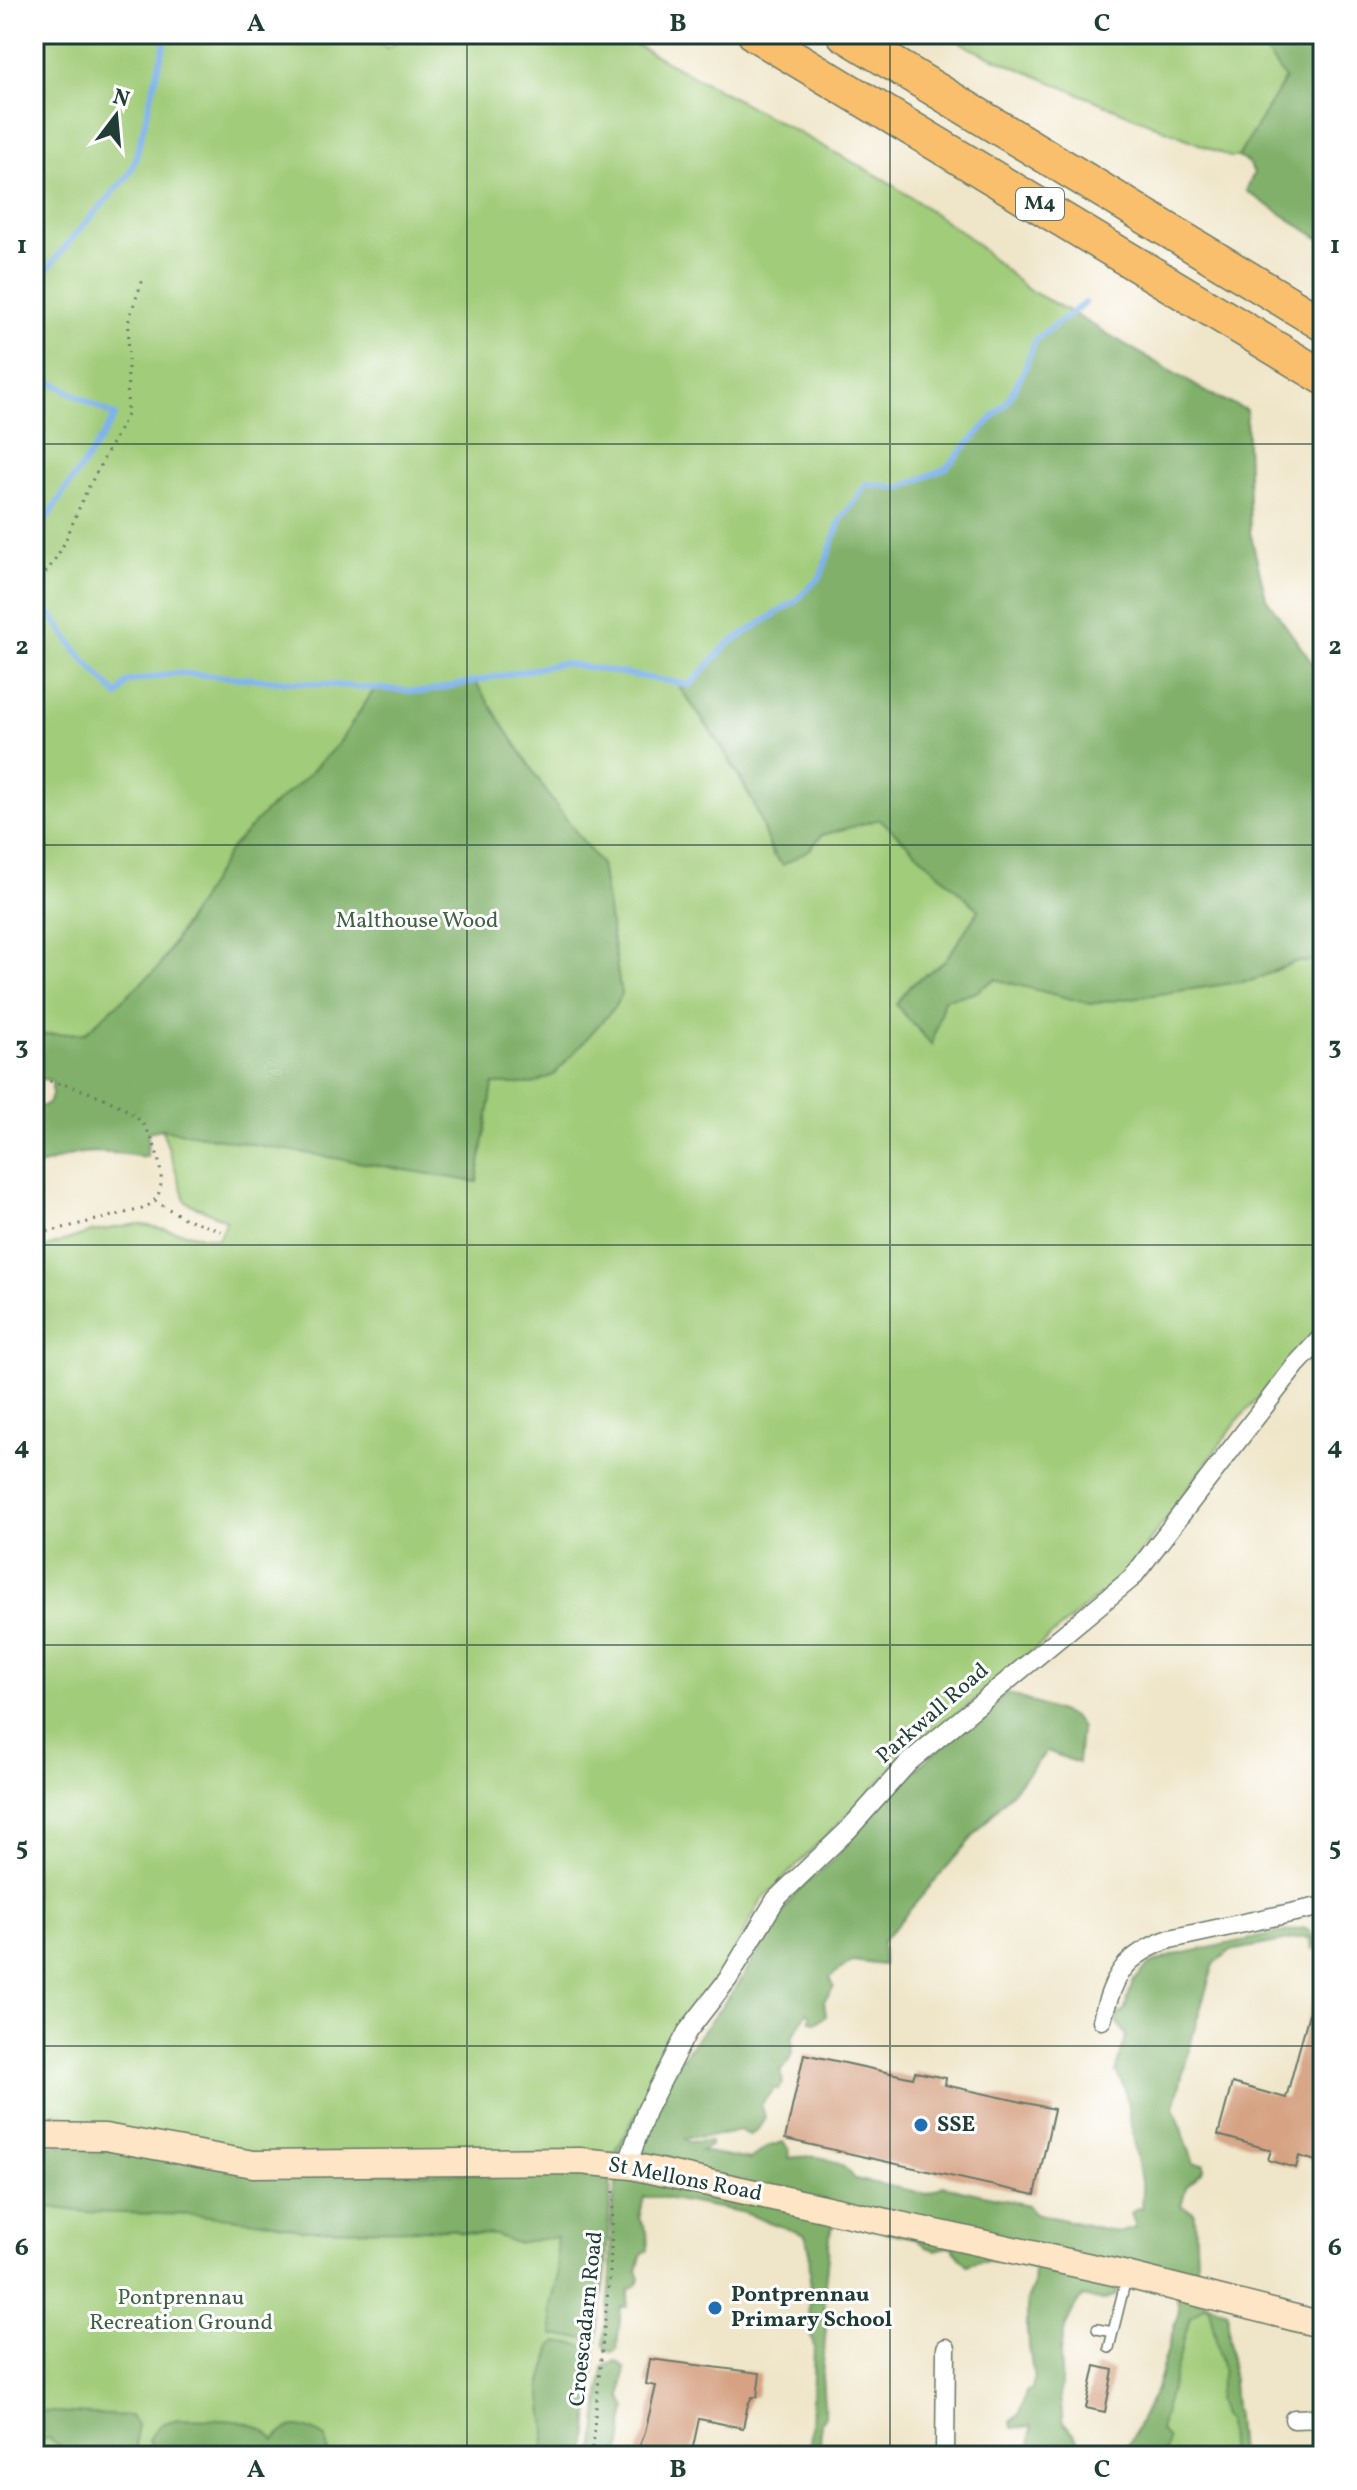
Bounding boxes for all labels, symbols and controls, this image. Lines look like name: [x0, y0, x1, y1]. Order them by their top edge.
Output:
text: A: [247, 6, 266, 42]
text: B: [669, 6, 687, 42]
text: C: [1094, 6, 1110, 42]
north arrow: [76, 76, 156, 156]
text: N: [109, 82, 133, 116]
road number: M4: [1016, 188, 1064, 220]
text: 1: [17, 228, 27, 264]
text: 1: [1330, 228, 1340, 264]
text: 2: [15, 629, 29, 665]
text: 2: [1328, 629, 1342, 665]
park label: Malthouse Wood: [336, 906, 498, 937]
text: 3: [15, 1029, 29, 1065]
text: 3: [1328, 1029, 1342, 1065]
text: 4: [14, 1429, 30, 1465]
text: 4: [1327, 1429, 1343, 1465]
street label: Parkwall Road: [870, 1656, 996, 1772]
text: 5: [16, 1830, 28, 1866]
text: 5: [1329, 1830, 1341, 1866]
place label: SSE: [937, 2110, 976, 2141]
marker: SSE: [912, 2116, 930, 2134]
street label: St Mellons Road: [605, 2150, 765, 2210]
text: 6: [15, 2230, 29, 2266]
street label: Croescadarn Road: [562, 2230, 612, 2408]
text: 6: [1328, 2230, 1342, 2266]
place label: Pontprennau Primary School: [731, 2280, 892, 2336]
park label: Pontprennau Recreation Ground: [89, 2283, 273, 2339]
marker: Pontprennau Primary School: [706, 2299, 724, 2317]
text: A: [247, 2452, 266, 2488]
text: B: [669, 2452, 687, 2488]
text: C: [1094, 2452, 1110, 2488]

